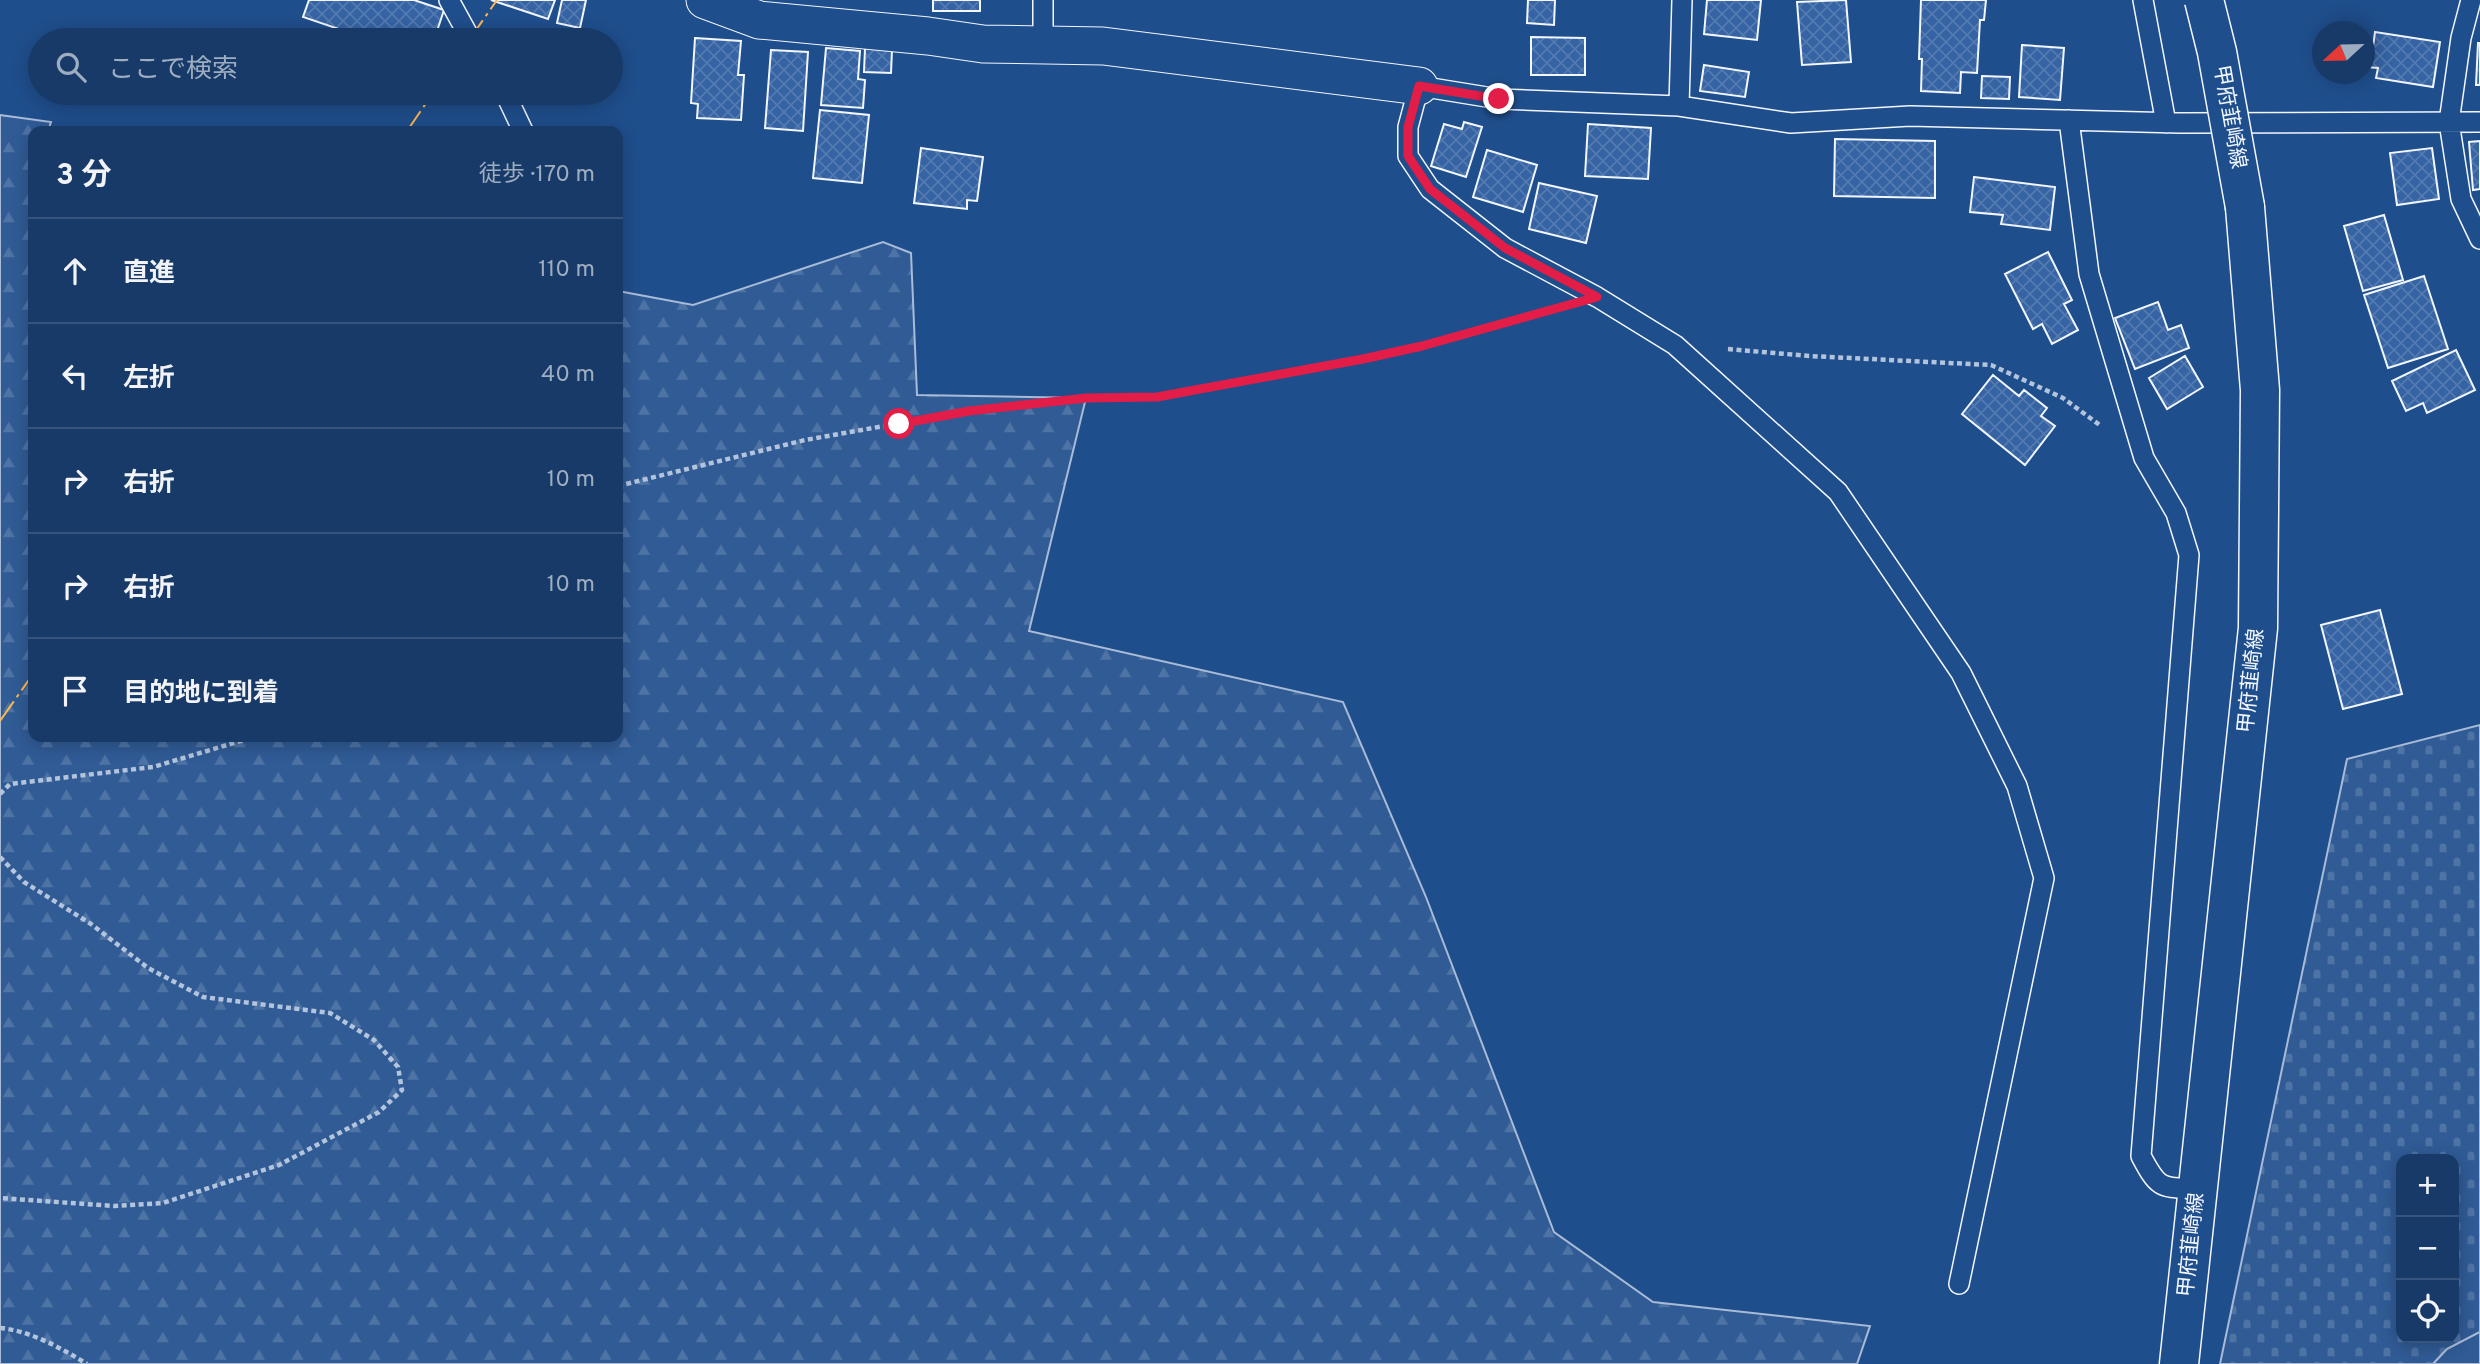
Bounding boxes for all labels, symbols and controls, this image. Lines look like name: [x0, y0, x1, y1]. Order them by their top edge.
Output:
north arrow: [2312, 21, 2375, 84]
search box: [28, 28, 623, 105]
icon: search: [52, 48, 90, 86]
text: ここで検索: [108, 54, 238, 87]
street label: 甲府韮崎線: [2207, 63, 2251, 171]
route end: [1483, 83, 1514, 114]
text: 3 分: [56, 158, 112, 195]
text: 徒歩 · 170 m: [479, 161, 595, 190]
icon: ahead: [56, 252, 94, 290]
text: 110 m: [538, 256, 595, 285]
text: 直進: [123, 258, 175, 291]
icon: left: [56, 357, 94, 395]
text: 40 m: [541, 361, 595, 390]
text: 左折: [123, 363, 175, 396]
route start: [883, 408, 914, 439]
icon: right: [56, 462, 94, 500]
text: 10 m: [547, 466, 595, 495]
text: 右折: [123, 468, 175, 501]
icon: right: [56, 567, 94, 605]
text: 10 m: [547, 571, 595, 600]
text: 右折: [123, 573, 175, 606]
street label: 甲府韮崎線: [2233, 627, 2271, 735]
icon: arrive: [56, 672, 94, 710]
text: 目的地に到着: [123, 678, 279, 711]
map controls: [2396, 1154, 2459, 1343]
button: +: [2396, 1154, 2459, 1217]
street label: 甲府韮崎線: [2173, 1191, 2211, 1299]
button: −: [2396, 1217, 2459, 1280]
button: locate: [2396, 1280, 2459, 1343]

